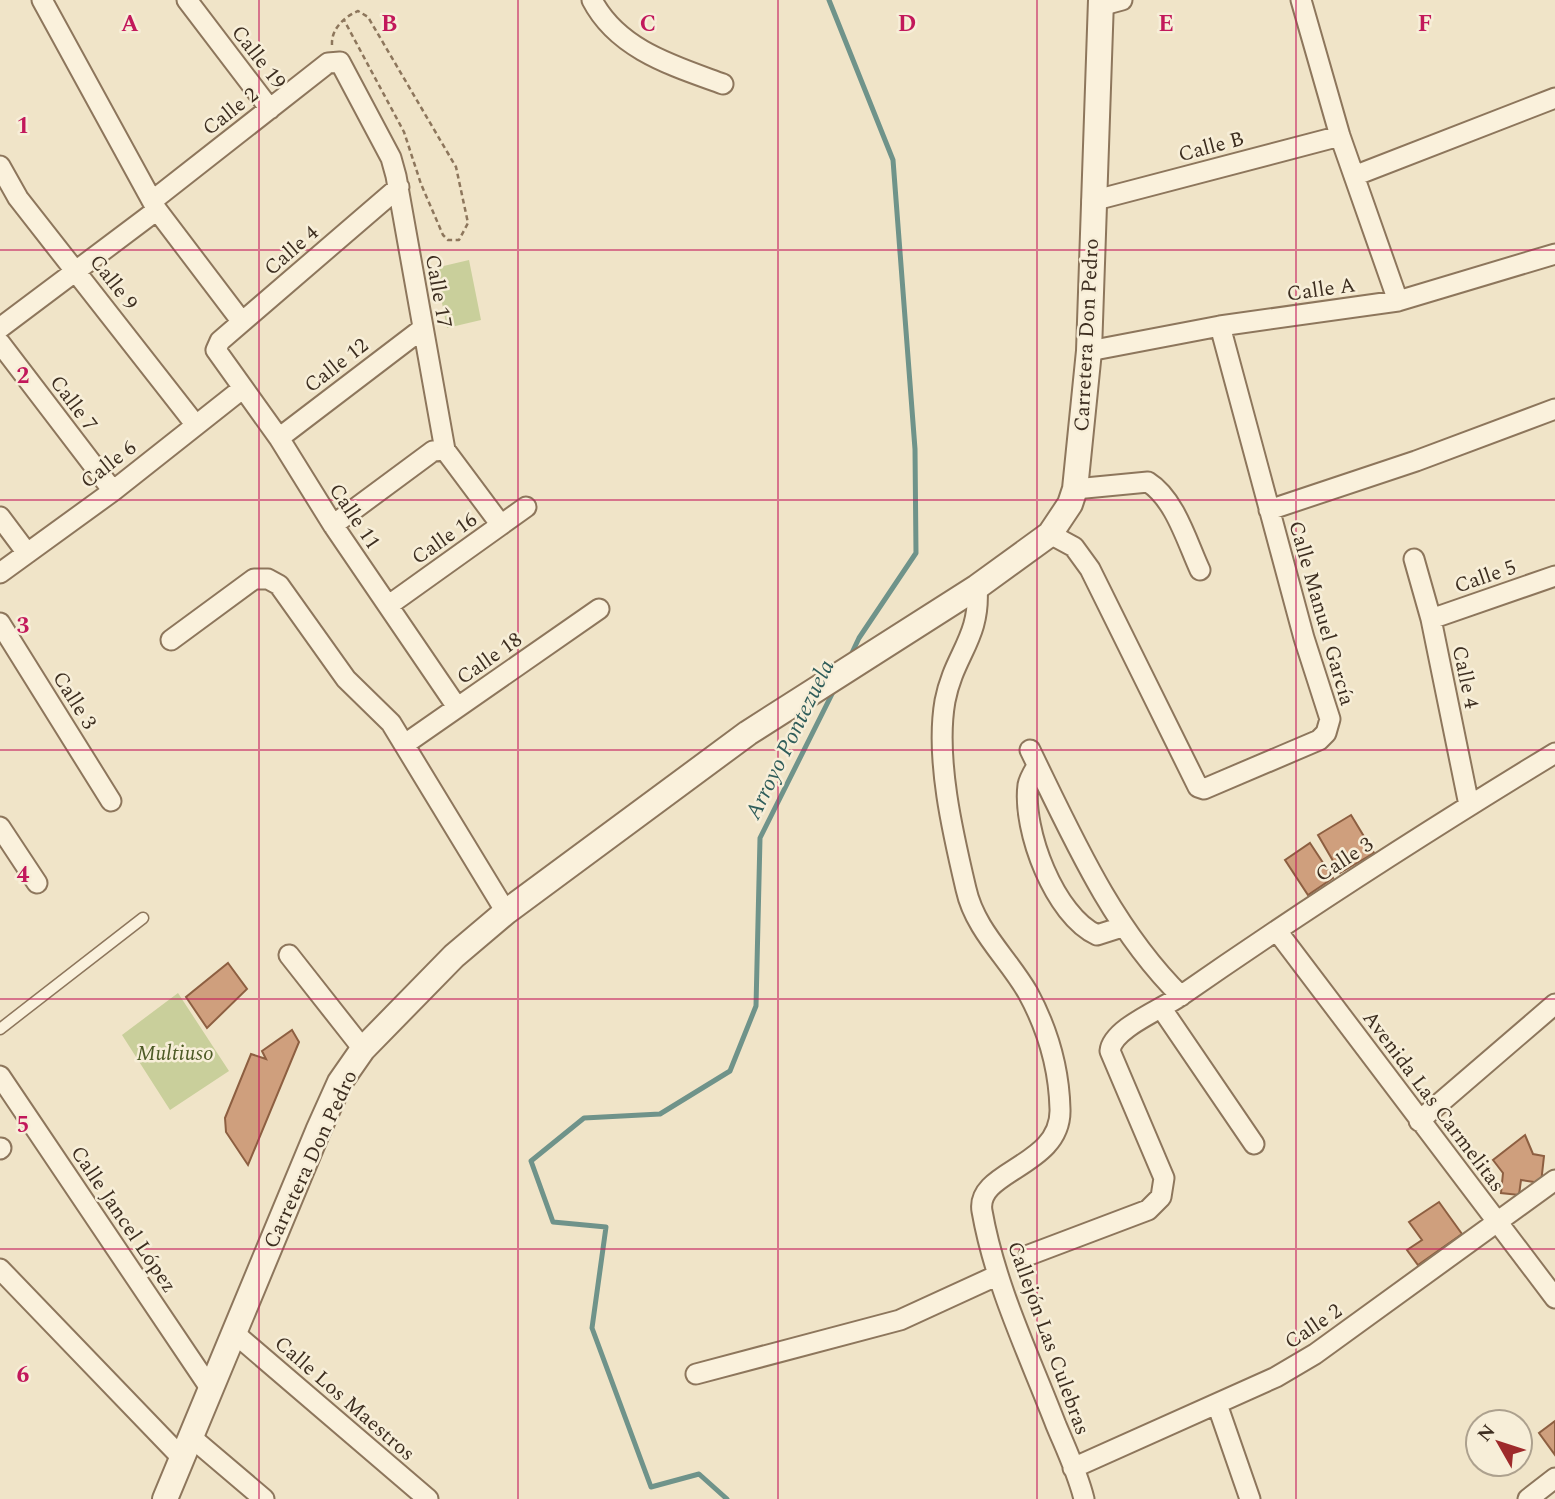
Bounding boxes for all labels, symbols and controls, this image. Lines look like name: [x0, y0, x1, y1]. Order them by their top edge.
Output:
text: A: [121, 7, 139, 42]
text: B: [381, 7, 397, 42]
text: C: [640, 7, 656, 42]
text: D: [898, 7, 916, 42]
text: E: [1158, 7, 1174, 42]
text: F: [1418, 7, 1432, 42]
street label: Calle 19: [223, 19, 294, 97]
street label: Calle 2: [196, 80, 266, 144]
text: 1: [17, 109, 29, 144]
street label: Calle B: [1175, 123, 1248, 171]
street label: Calle 4: [257, 217, 327, 284]
street label: Carretera Don Pedro: [1066, 238, 1108, 433]
street label: Calle 9: [81, 248, 145, 318]
street label: Calle 17: [416, 252, 460, 330]
street label: Calle A: [1285, 269, 1358, 311]
street label: Calle 12: [298, 330, 376, 401]
text: 2: [17, 359, 30, 394]
street label: Calle 7: [41, 369, 105, 439]
street label: Calle 6: [74, 433, 144, 497]
street label: Calle 11: [320, 477, 388, 556]
street label: Calle 16: [405, 504, 484, 573]
street label: Calle Manuel García: [1279, 517, 1363, 710]
street label: Calle 5: [1450, 551, 1521, 602]
text: 3: [17, 609, 30, 644]
street label: Calle 18: [450, 624, 529, 693]
street label: Calle 4: [1443, 643, 1487, 712]
water label: Arroyo Pontezuela: [736, 653, 844, 826]
street label: Calle 3: [44, 665, 105, 736]
street label: Calle 3: [1309, 829, 1380, 891]
text: 4: [17, 858, 30, 893]
street label: Avenida Las Carmelitas: [1354, 1004, 1512, 1199]
park label: Multiuso: [136, 1038, 214, 1070]
street label: Carretera Don Pedro: [255, 1065, 366, 1254]
text: 5: [17, 1108, 29, 1143]
street label: Calle Jancel López: [62, 1139, 184, 1300]
street label: Callejón Las Culebras: [998, 1237, 1098, 1440]
street label: Calle 2: [1278, 1296, 1349, 1358]
street label: Calle Los Maestros: [267, 1328, 422, 1469]
text: 6: [17, 1358, 30, 1393]
north arrow: [1464, 1408, 1534, 1478]
text: N: [1471, 1418, 1503, 1448]

